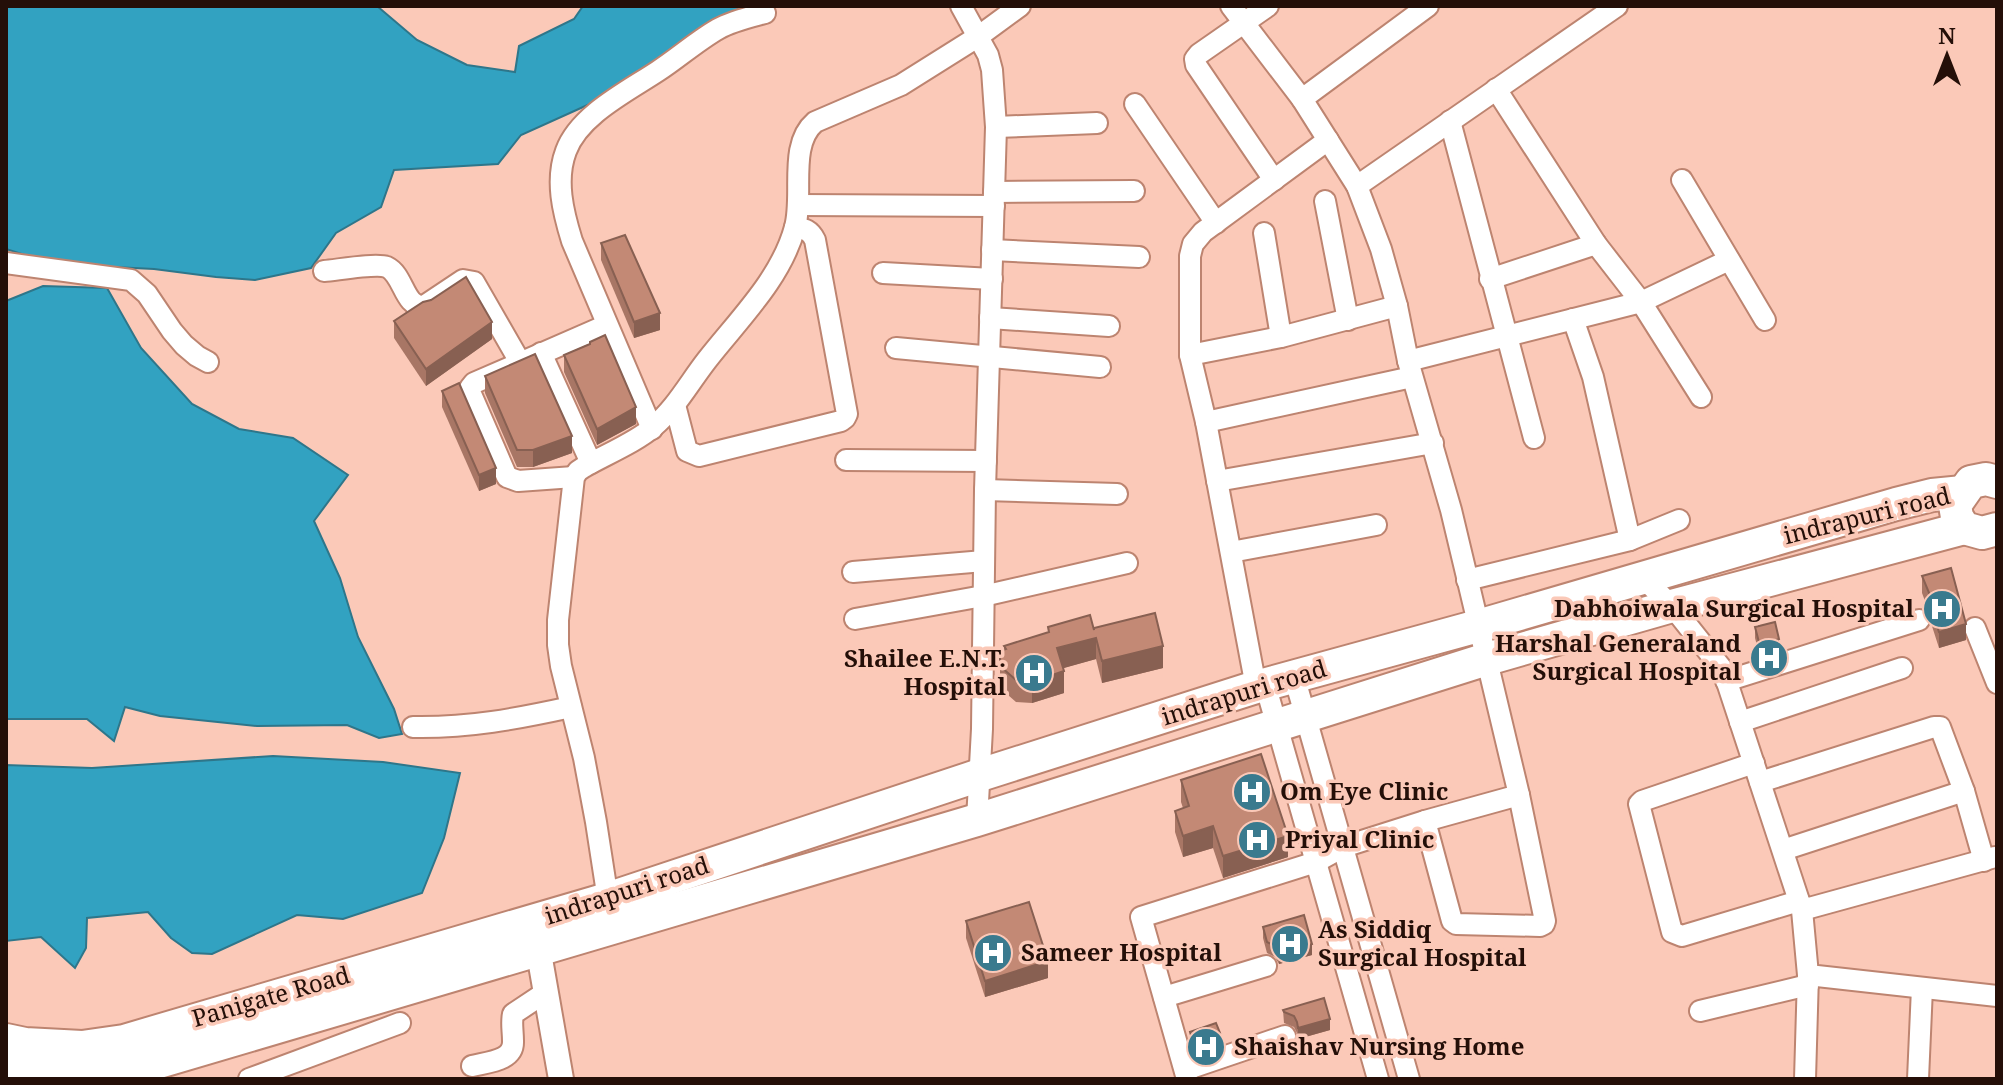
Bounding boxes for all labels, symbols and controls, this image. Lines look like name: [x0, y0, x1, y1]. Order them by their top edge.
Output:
north arrow: [1907, 16, 1987, 96]
text: N: [1938, 20, 1956, 50]
street label: indrapuri road: [1780, 478, 1954, 551]
hospital icon: Dabhoiwala Surgical Hospital: [1921, 588, 1963, 630]
place label: Dabhoiwala Surgical Hospital: [1554, 591, 1915, 624]
place label: Harshal Generaland Surgical Hospital: [1495, 626, 1742, 687]
hospital icon: Harshal Generaland Surgical Hospital: [1748, 637, 1790, 679]
place label: Shailee E.N.T. Hospital: [844, 641, 1007, 702]
street label: indrapuri road: [1157, 651, 1330, 732]
hospital icon: Shailee E.N.T. Hospital: [1013, 652, 1055, 694]
hospital icon: Om Eye Clinic: [1231, 771, 1273, 813]
place label: Om Eye Clinic: [1280, 774, 1448, 807]
hospital icon: Priyal Clinic: [1236, 819, 1278, 861]
place label: Priyal Clinic: [1285, 822, 1434, 855]
street label: indrapuri road: [540, 847, 713, 932]
place label: As Siddiq Surgical Hospital: [1318, 912, 1527, 973]
hospital icon: As Siddiq Surgical Hospital: [1269, 923, 1311, 965]
hospital icon: Sameer Hospital: [972, 932, 1014, 974]
place label: Sameer Hospital: [1021, 935, 1222, 968]
street label: Panigate Road: [188, 957, 354, 1034]
hospital icon: Shaishav Nursing Home: [1185, 1026, 1227, 1068]
place label: Shaishav Nursing Home: [1234, 1029, 1524, 1062]

